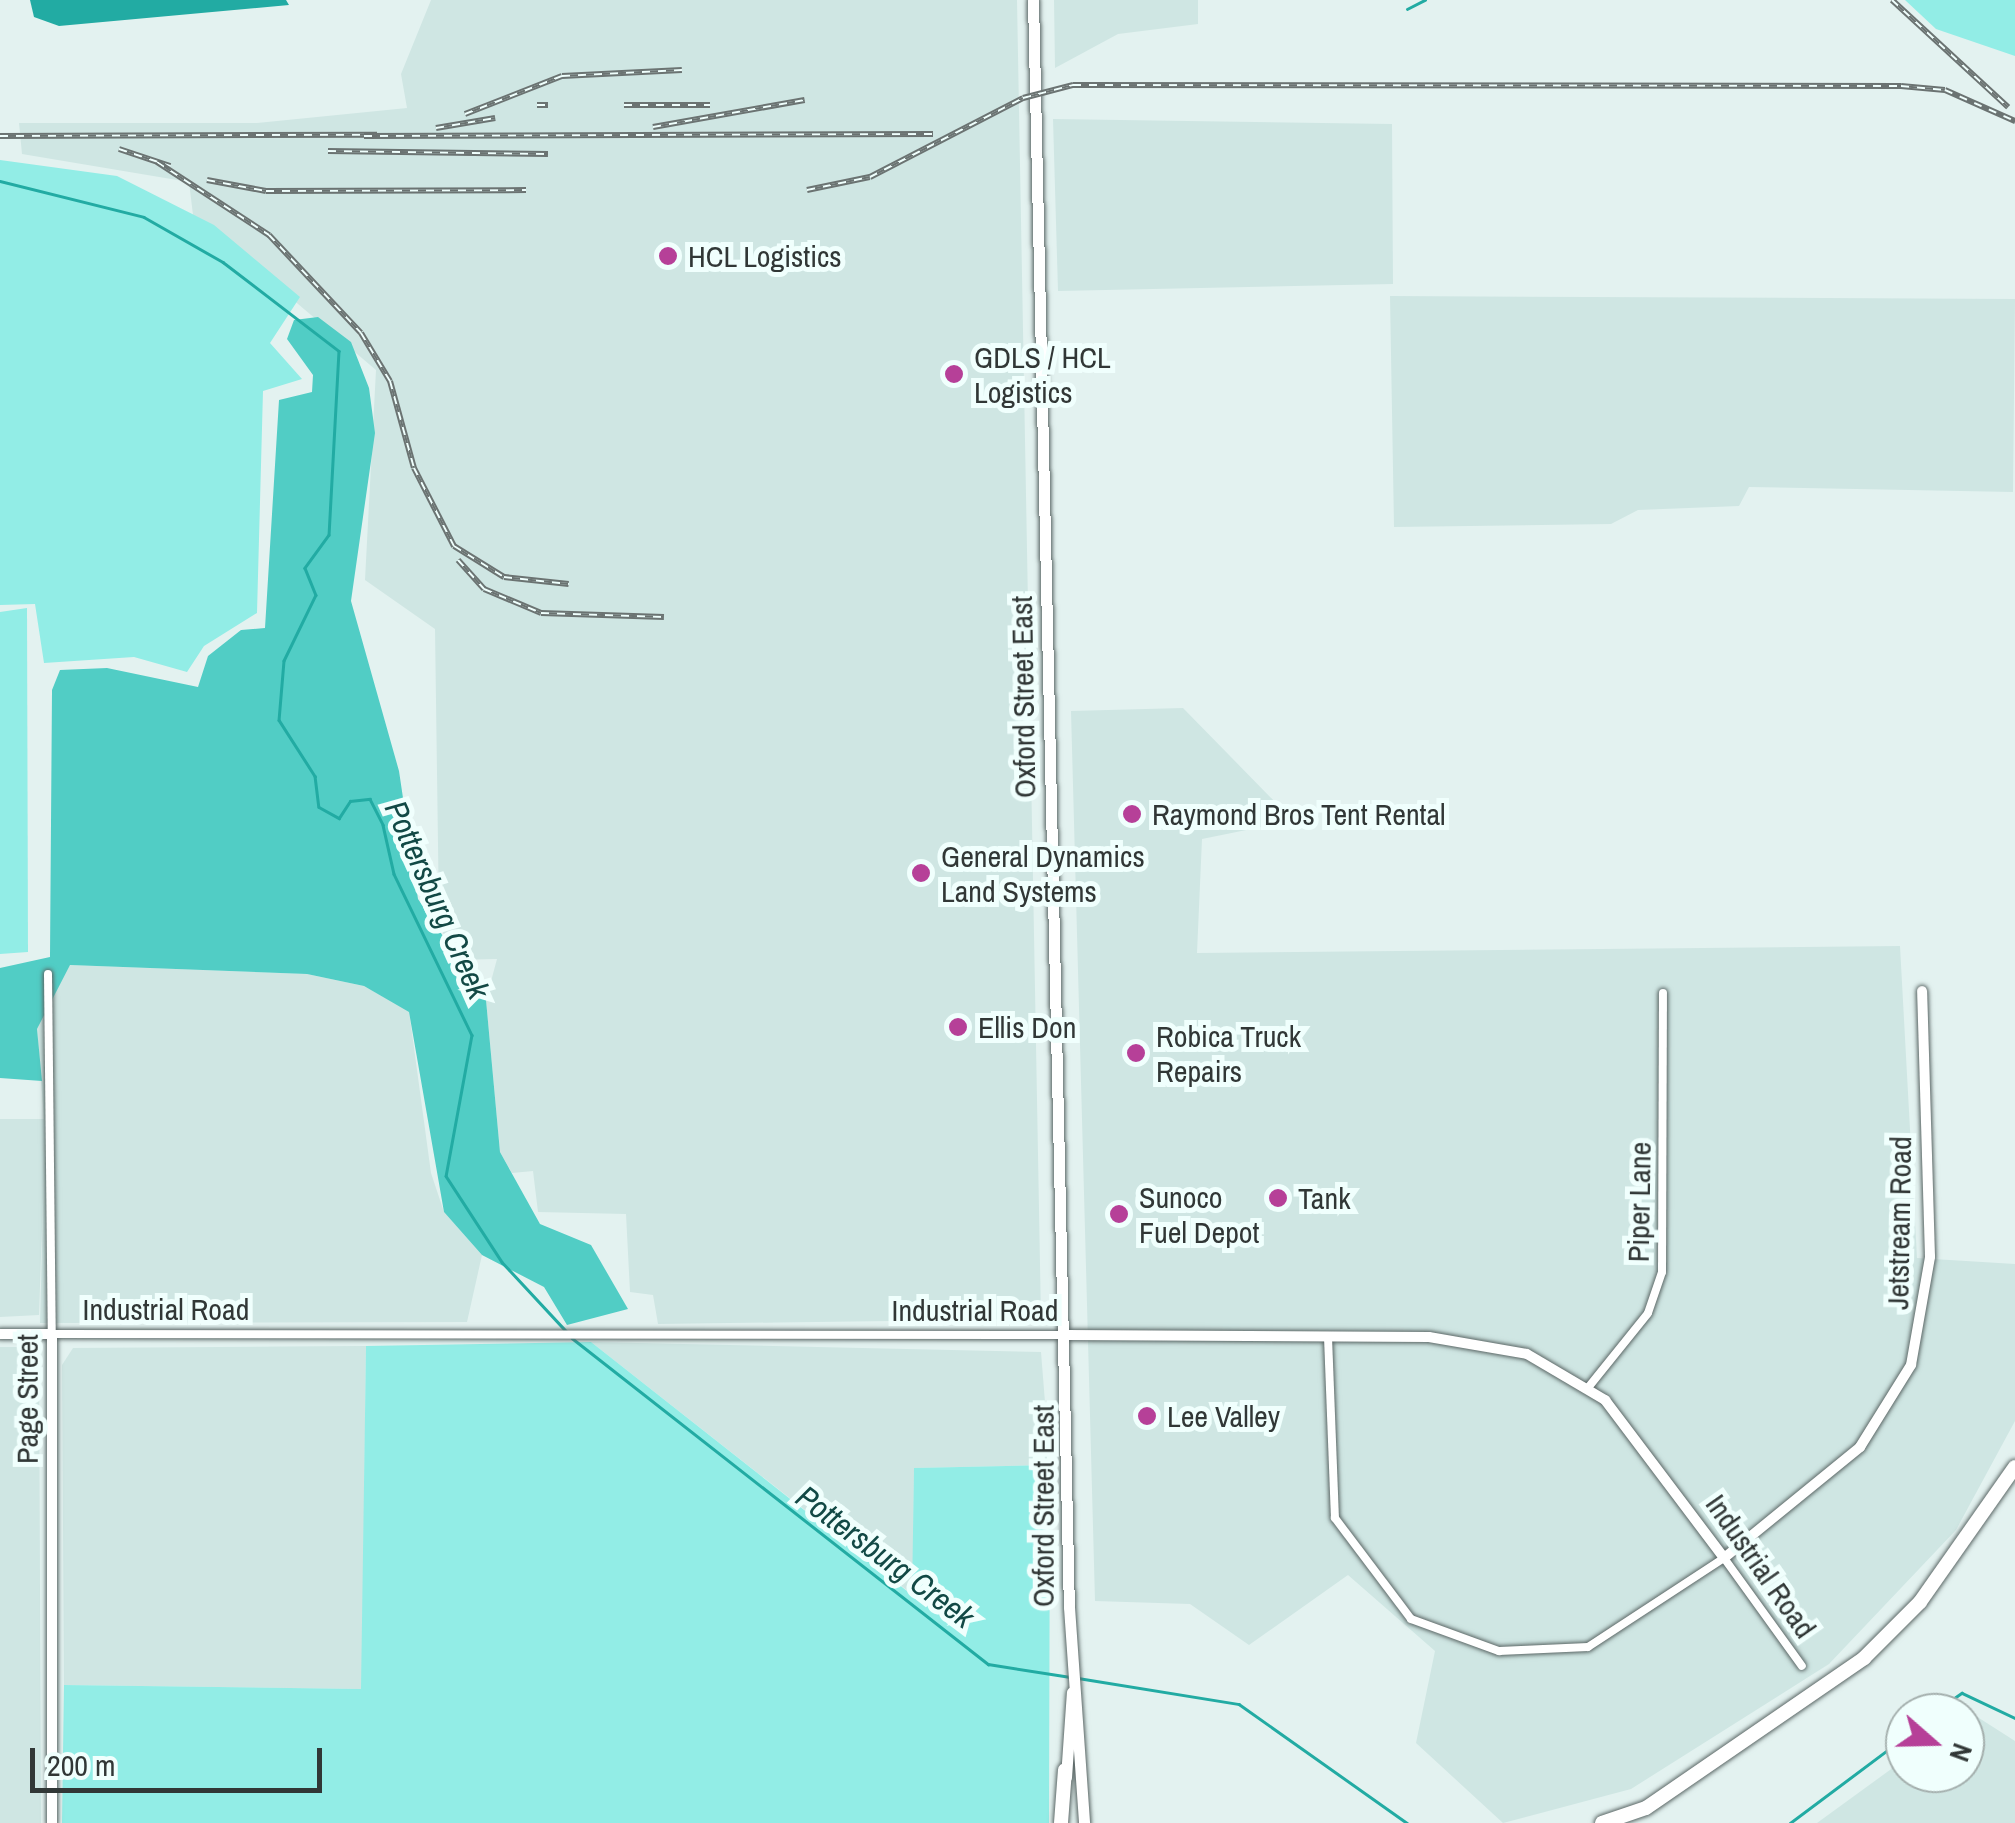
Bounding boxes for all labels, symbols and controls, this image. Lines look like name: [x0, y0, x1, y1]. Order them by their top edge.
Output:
place label: HCL Logistics: [688, 238, 842, 274]
marker: HCL Logistics: [657, 245, 679, 267]
place label: GDLS / HCL Logistics: [974, 339, 1111, 410]
marker: GDLS / HCL Logistics: [943, 363, 965, 385]
street label: Oxford Street East: [1003, 596, 1043, 798]
water label: Pottersburg Creek: [376, 795, 498, 1005]
place label: Raymond Bros Tent Rental: [1152, 796, 1446, 832]
marker: Raymond Bros Tent Rental: [1121, 803, 1143, 825]
place label: General Dynamics Land Systems: [941, 838, 1145, 908]
marker: General Dynamics Land Systems: [910, 862, 932, 884]
place label: Ellis Don: [978, 1009, 1076, 1045]
marker: Ellis Don: [947, 1016, 969, 1038]
place label: Robica Truck Repairs: [1156, 1018, 1301, 1088]
marker: Robica Truck Repairs: [1125, 1042, 1147, 1064]
street label: Jetstream Road: [1879, 1136, 1919, 1310]
street label: Piper Lane: [1620, 1142, 1658, 1262]
place label: Sunoco Fuel Depot: [1139, 1179, 1259, 1250]
place label: Tank: [1298, 1180, 1350, 1216]
marker: Tank: [1267, 1187, 1289, 1209]
marker: Sunoco Fuel Depot: [1108, 1203, 1130, 1225]
street label: Industrial Road: [83, 1291, 249, 1327]
street label: Industrial Road: [892, 1292, 1058, 1328]
street label: Page Street: [9, 1334, 45, 1464]
place label: Lee Valley: [1167, 1398, 1280, 1434]
street label: Oxford Street East: [1025, 1405, 1061, 1607]
marker: Lee Valley: [1136, 1405, 1158, 1427]
water label: Pottersburg Creek: [788, 1478, 982, 1636]
street label: Industrial Road: [1698, 1487, 1824, 1645]
north arrow: [1885, 1693, 1985, 1793]
scale bar: [35, 1728, 328, 1790]
text: N: [1941, 1738, 1982, 1767]
text: 200 m: [47, 1745, 115, 1785]

